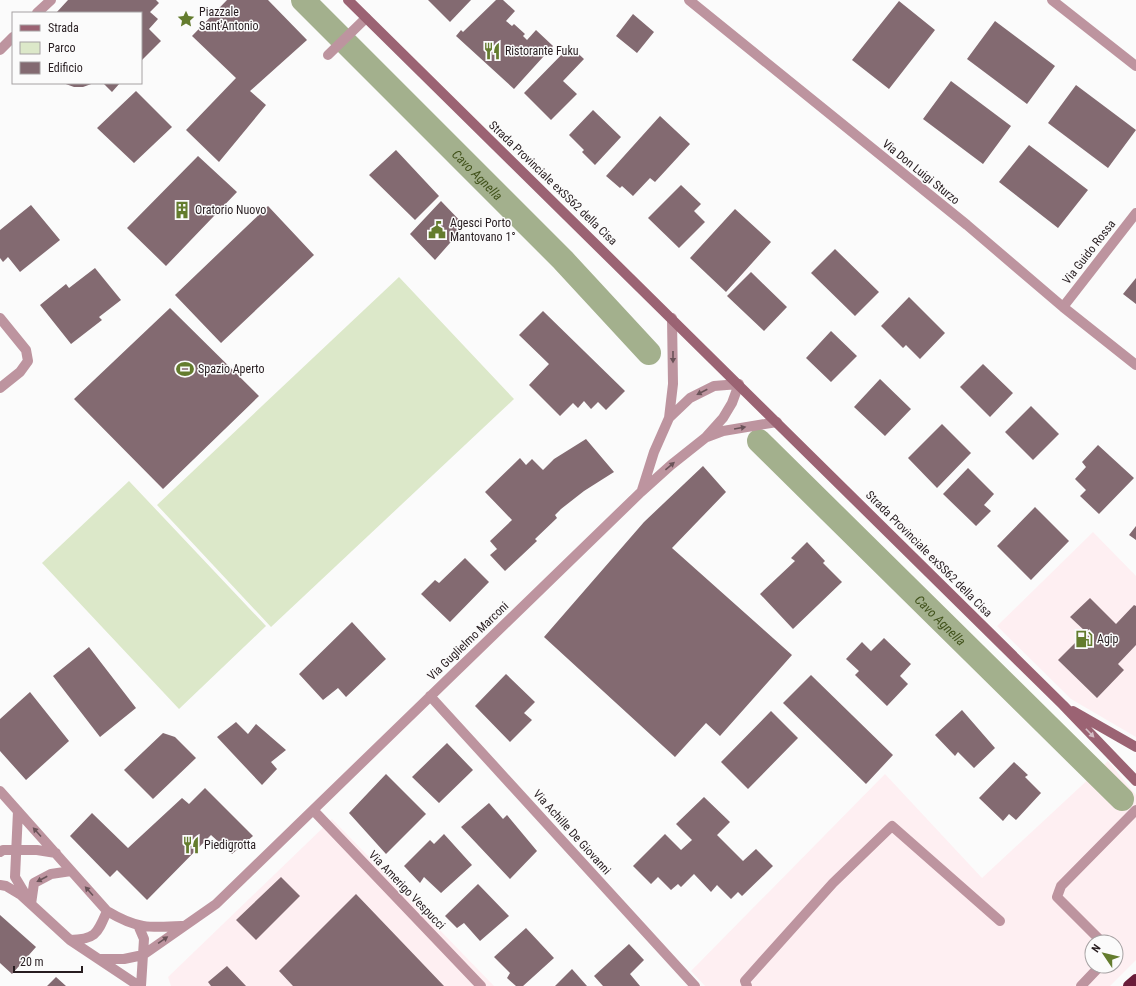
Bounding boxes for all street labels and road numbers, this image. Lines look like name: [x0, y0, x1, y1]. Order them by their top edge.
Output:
street label: Strada Provinciale exSS62 della Cisa: [486, 118, 620, 248]
street label: Via Don Luigi Sturzo: [880, 137, 962, 207]
street label: Via Guido Rossa: [1060, 217, 1119, 287]
street label: Strada Provinciale exSS62 della Cisa: [863, 488, 995, 620]
street label: Via Guglielmo Marconi: [425, 599, 511, 683]
street label: Via Achille De Giovanni: [530, 787, 614, 877]
street label: Via Amerigo Vespucci: [366, 848, 448, 932]

